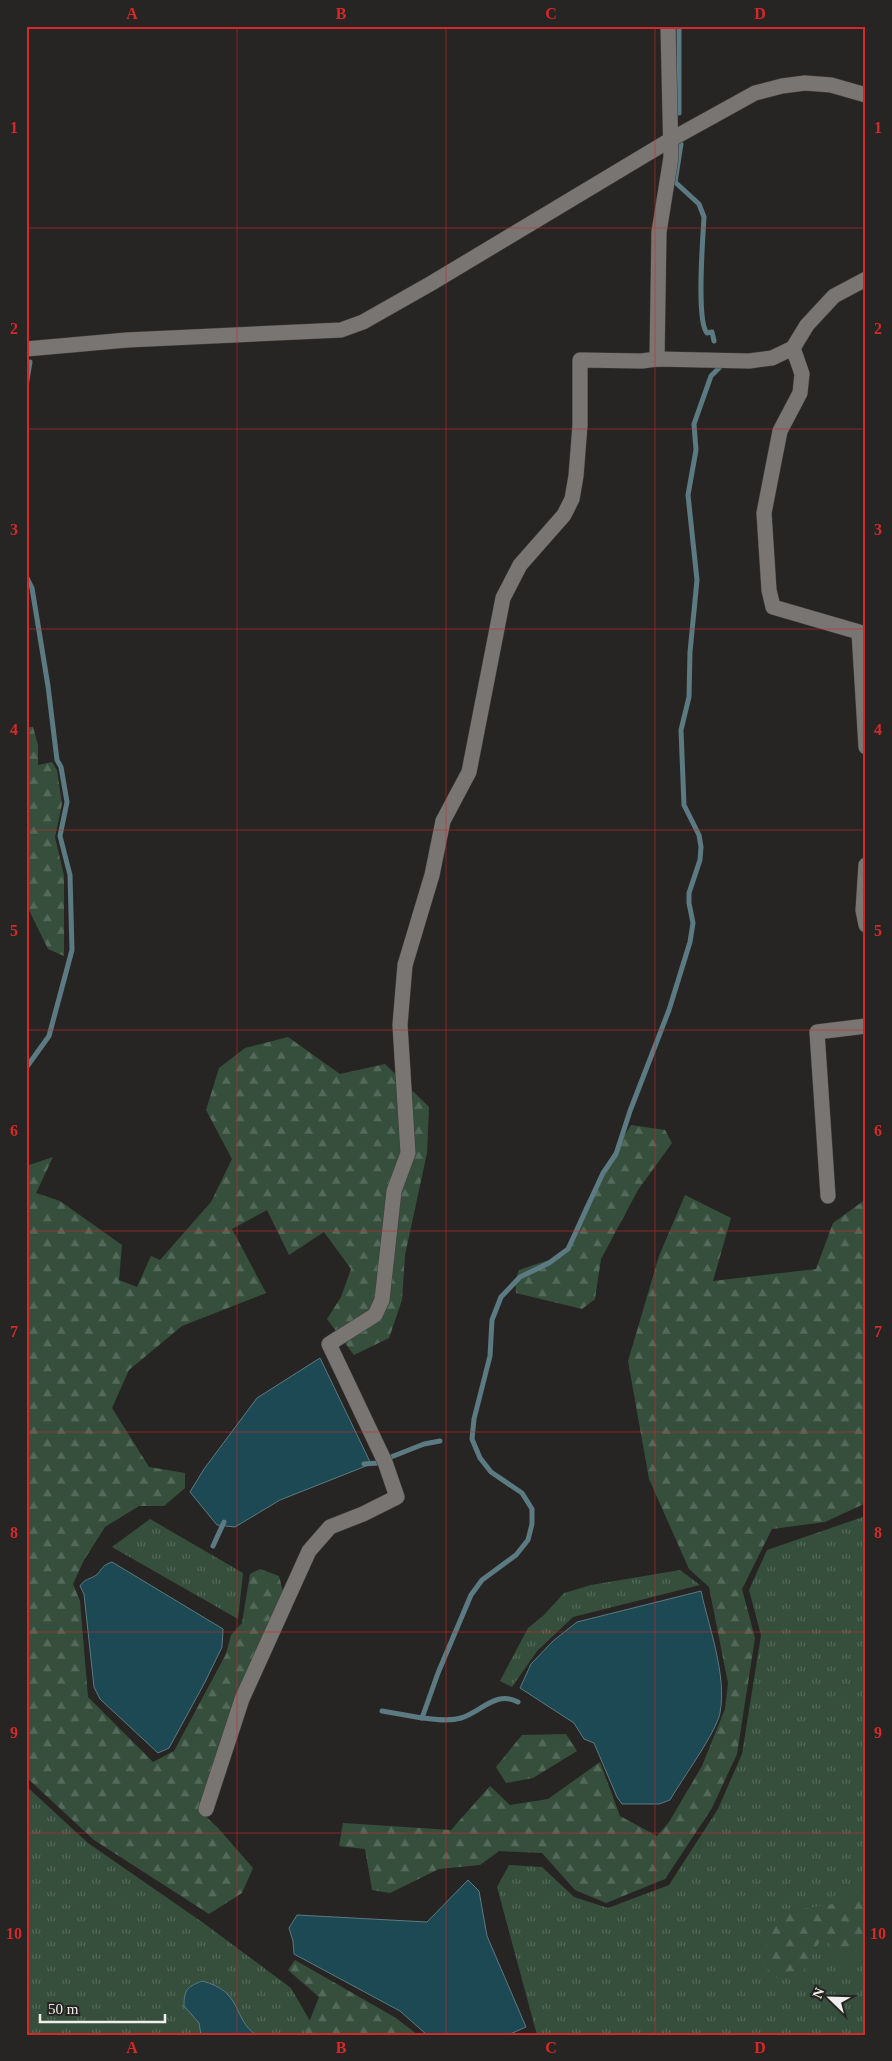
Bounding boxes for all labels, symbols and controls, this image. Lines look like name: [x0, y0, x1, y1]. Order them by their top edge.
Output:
text: A: [126, 5, 138, 22]
text: B: [336, 5, 347, 22]
text: C: [545, 5, 557, 22]
text: D: [754, 5, 766, 22]
text: 1: [10, 119, 18, 136]
text: 1: [874, 119, 882, 136]
text: 2: [10, 320, 18, 337]
text: 2: [874, 320, 882, 337]
text: 3: [10, 521, 18, 538]
text: 3: [874, 521, 882, 538]
text: 4: [10, 721, 18, 738]
text: 4: [874, 721, 882, 738]
text: 5: [10, 922, 18, 939]
text: 5: [874, 922, 882, 939]
text: 6: [10, 1122, 18, 1139]
text: 6: [874, 1122, 882, 1139]
text: 7: [10, 1323, 18, 1340]
text: 7: [874, 1323, 882, 1340]
text: 8: [10, 1524, 18, 1541]
text: 8: [874, 1524, 882, 1541]
text: 9: [10, 1724, 18, 1741]
text: 9: [874, 1724, 882, 1741]
text: 10: [6, 1925, 22, 1942]
text: 10: [870, 1925, 886, 1942]
north arrow: [804, 1974, 854, 2024]
text: N: [810, 1986, 827, 2001]
scale bar: [40, 1991, 165, 2023]
text: 50 m: [48, 2001, 79, 2017]
text: A: [126, 2039, 138, 2056]
text: B: [336, 2039, 347, 2056]
text: C: [545, 2039, 557, 2056]
text: D: [754, 2039, 766, 2056]

